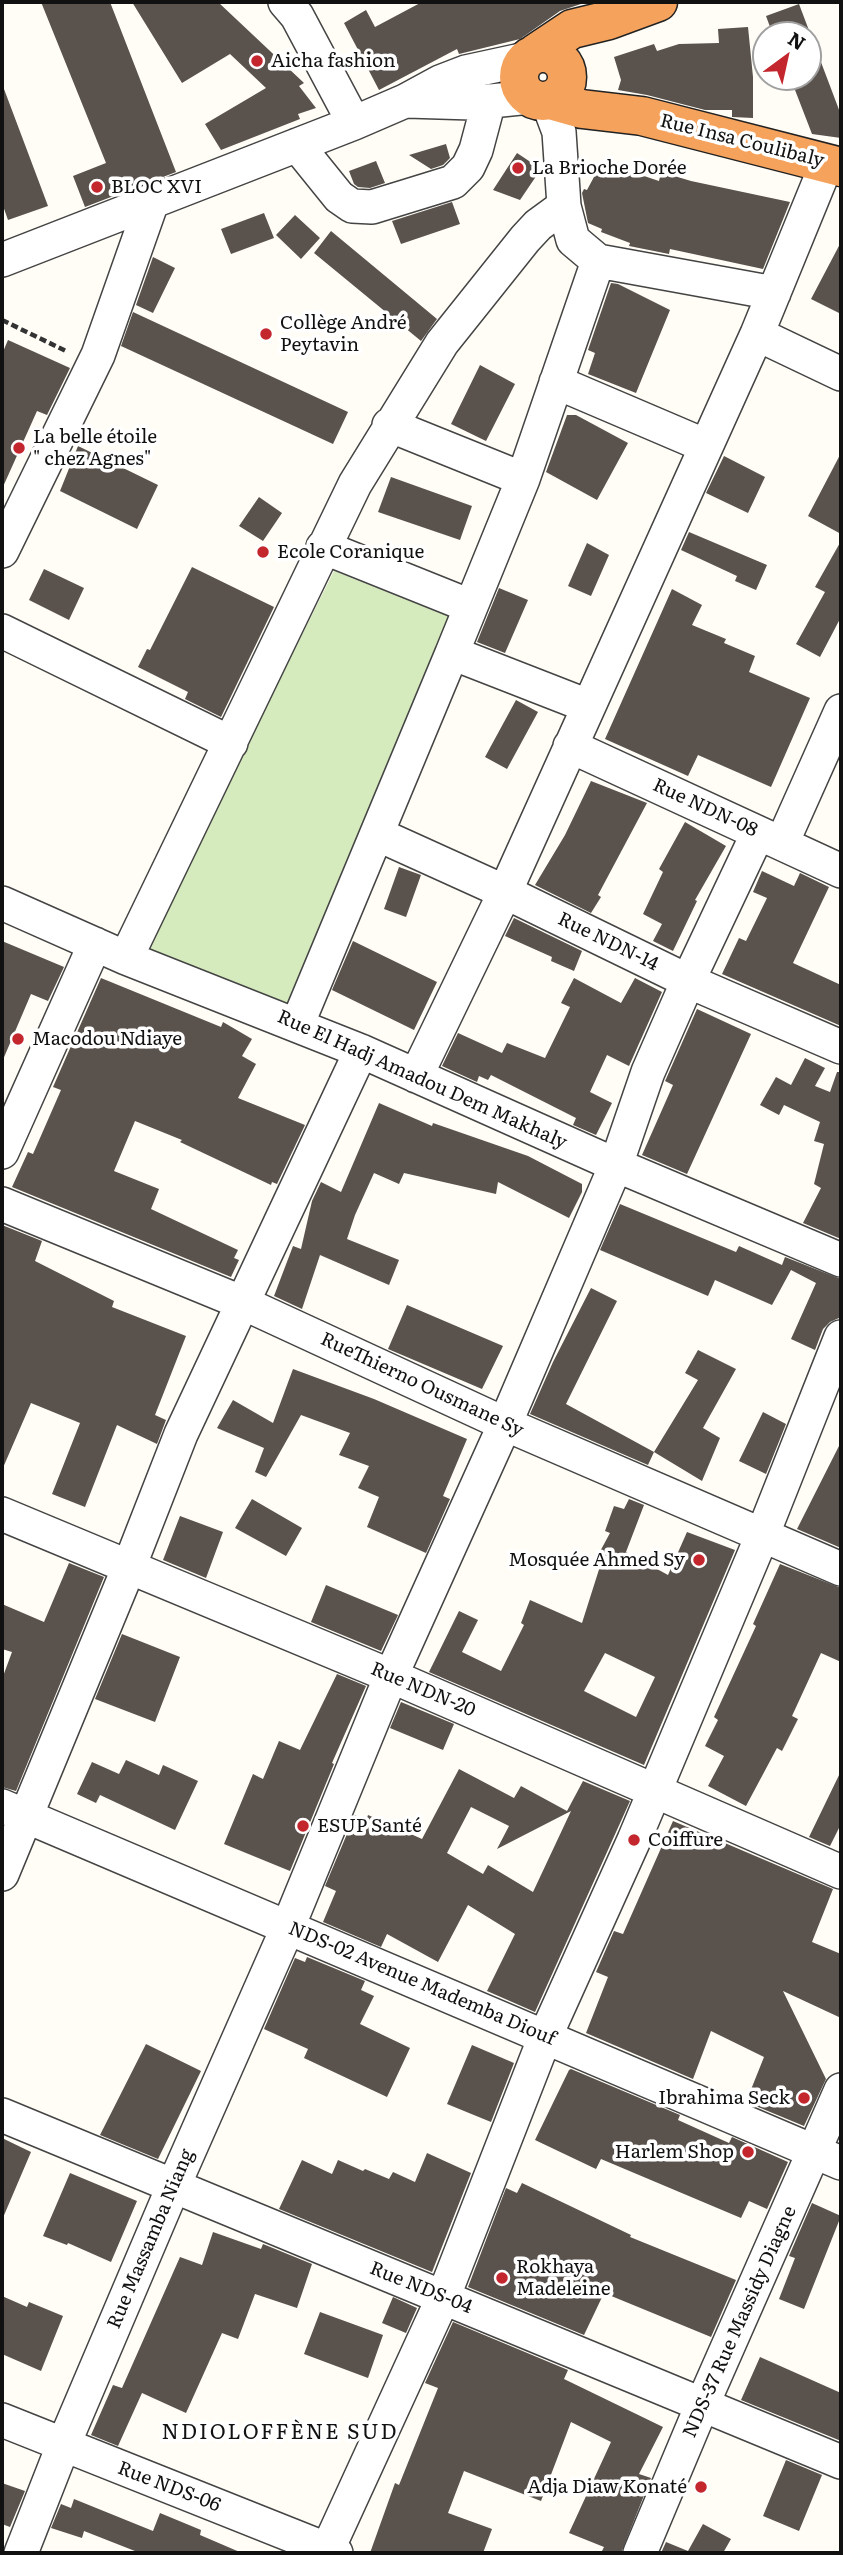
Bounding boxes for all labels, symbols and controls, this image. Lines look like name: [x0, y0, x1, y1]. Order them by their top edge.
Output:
north arrow: [752, 21, 822, 91]
text: N: [783, 24, 812, 56]
place label: Aicha fashion: [271, 50, 395, 72]
marker: Aicha fashion: [249, 53, 265, 69]
street label: Rue Insa Coulibaly: [657, 110, 827, 172]
place label: La Brioche Dorée: [532, 157, 687, 179]
marker: La Brioche Dorée: [510, 160, 526, 176]
place label: BLOC XVI: [111, 176, 202, 198]
marker: BLOC XVI: [89, 179, 105, 195]
place label: Collège André Peytavin: [280, 312, 407, 356]
marker: Collège André Peytavin: [258, 326, 274, 342]
place label: La belle étoile " chez Agnes": [33, 426, 157, 470]
marker: La belle étoile " chez Agnes": [11, 440, 27, 456]
place label: Ecole Coranique: [277, 541, 424, 563]
marker: Ecole Coranique: [255, 544, 271, 560]
street label: Rue NDN-08: [649, 774, 761, 842]
street label: Rue NDN-14: [554, 908, 662, 976]
street label: Rue El Hadj Amadou Dem Makhaly: [274, 1006, 570, 1154]
place label: Macodou Ndiaye: [32, 1028, 182, 1050]
marker: Macodou Ndiaye: [10, 1031, 26, 1047]
street label: RueThierno Ousmane Sy: [317, 1328, 527, 1442]
place label: Mosquée Ahmed Sy: [508, 1549, 685, 1571]
marker: Mosquée Ahmed Sy: [691, 1552, 707, 1568]
street label: Rue NDN-20: [367, 1658, 479, 1722]
place label: ESUP Santé: [317, 1815, 422, 1837]
marker: ESUP Santé: [295, 1818, 311, 1834]
place label: Coiffure: [648, 1829, 723, 1851]
marker: Coiffure: [626, 1832, 642, 1848]
street label: NDS-02 Avenue Mademba Diouf: [285, 1917, 559, 2051]
place label: Ibrahima Seck: [658, 2087, 790, 2109]
marker: Ibrahima Seck: [796, 2090, 812, 2106]
place label: Harlem Shop: [615, 2141, 734, 2163]
marker: Harlem Shop: [740, 2144, 756, 2160]
street label: Rue Massamba Niang: [103, 2146, 199, 2332]
street label: NDS-37 Rue Massidy Diagne: [679, 2203, 801, 2441]
place label: Rokhaya Madeleine: [516, 2256, 611, 2300]
street label: Rue NDS-04: [366, 2257, 476, 2319]
marker: Rokhaya Madeleine: [494, 2270, 510, 2286]
district label: NDIOLOFFÈNE SUD: [163, 2420, 397, 2446]
street label: Rue NDS-06: [114, 2457, 224, 2517]
place label: Adja Diaw Konaté: [527, 2476, 687, 2498]
marker: Adja Diaw Konaté: [693, 2479, 709, 2495]

